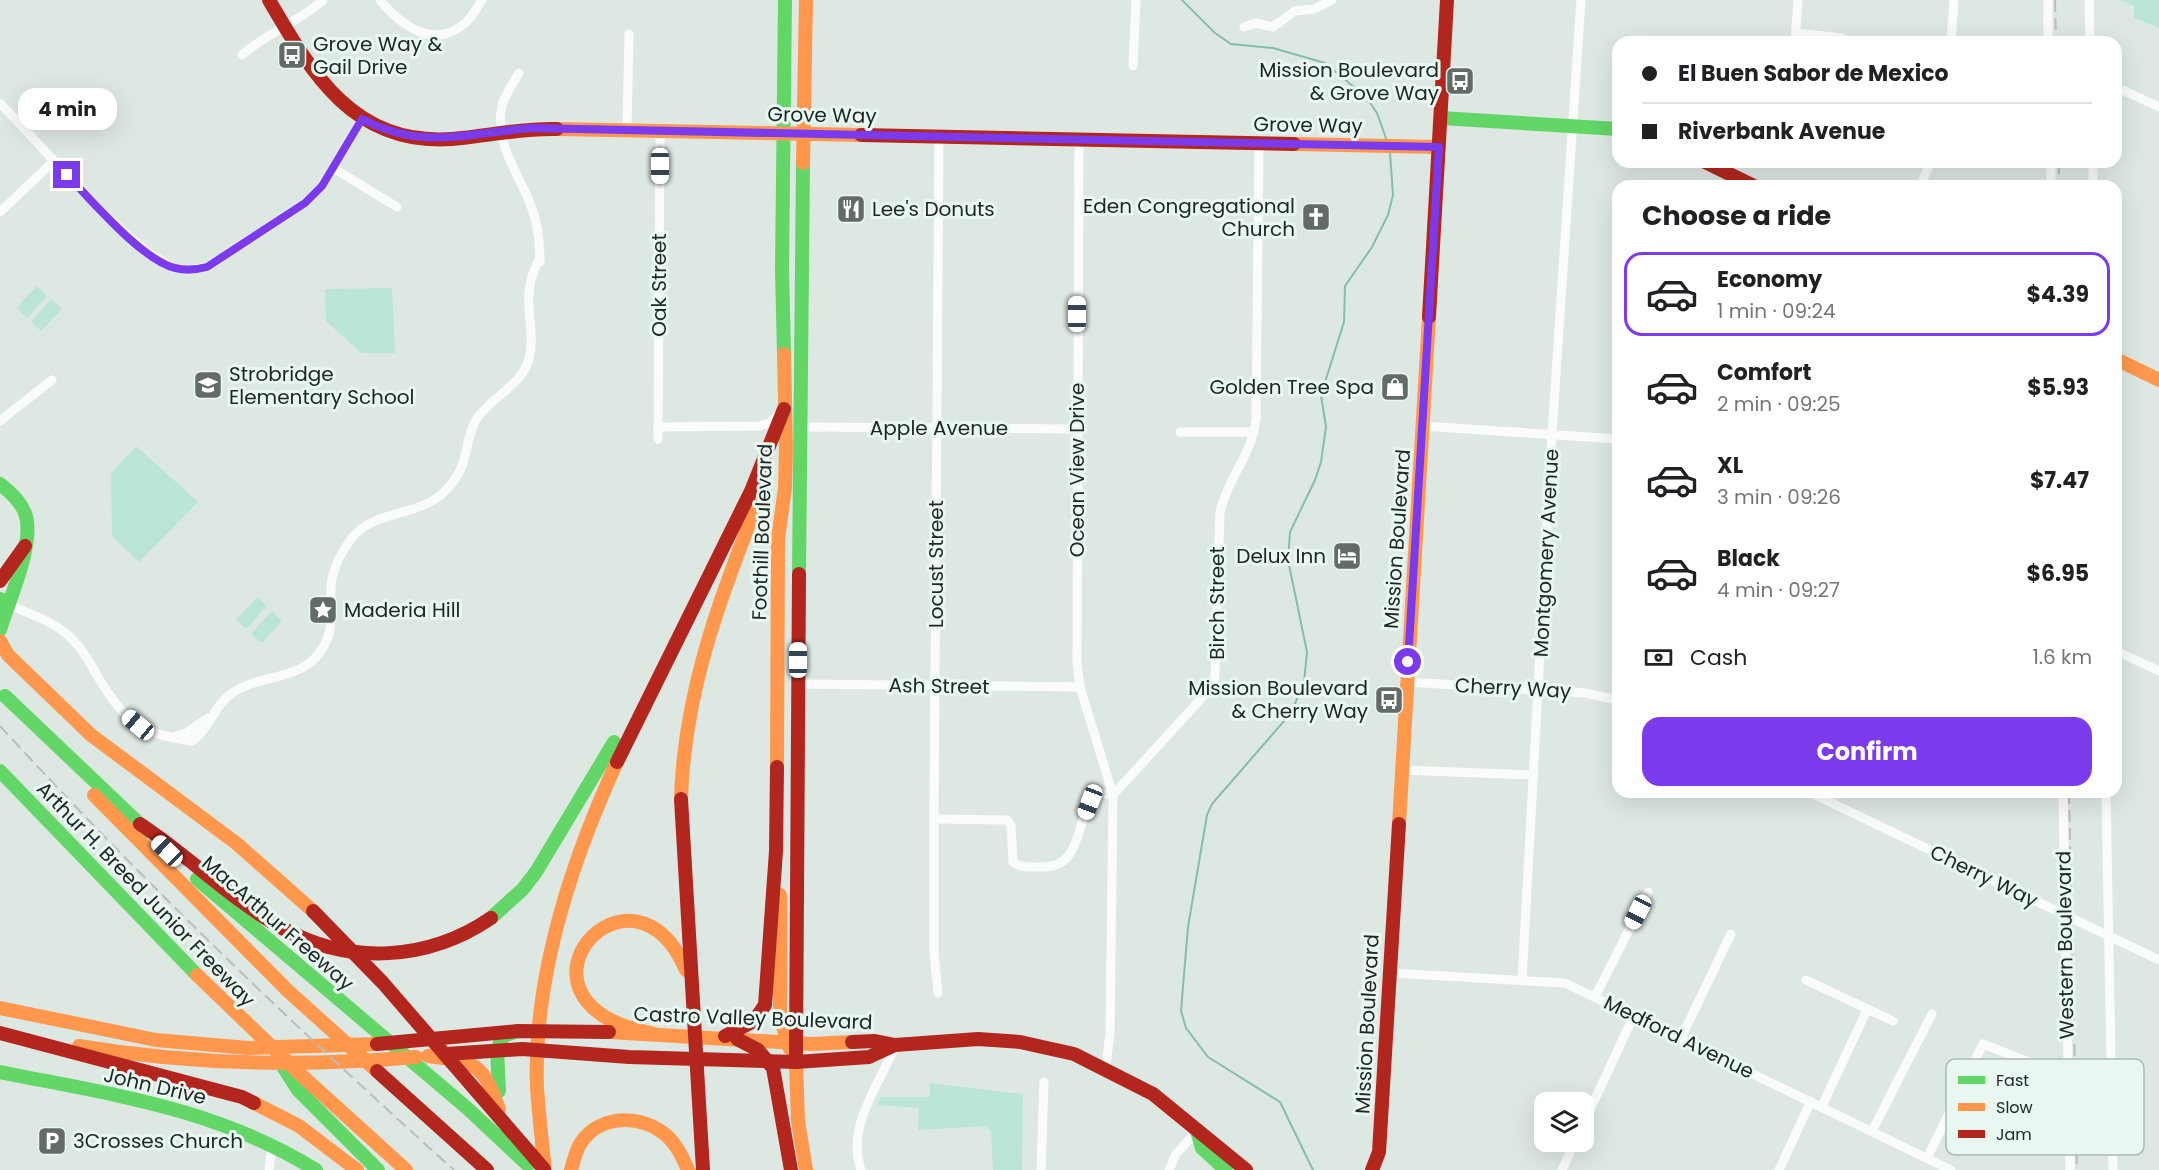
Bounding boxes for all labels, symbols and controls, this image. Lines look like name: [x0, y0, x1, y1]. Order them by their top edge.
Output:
place label: Grove Way & Gail Drive: [313, 30, 442, 81]
bus stop icon: Grove Way & Gail Drive: [276, 39, 308, 71]
place label: Mission Boulevard & Grove Way: [1259, 56, 1439, 107]
text: El Buen Sabor de Mexico: [1678, 58, 1949, 89]
bus stop icon: Mission Boulevard & Grove Way: [1444, 65, 1476, 97]
callout: 4 min: [17, 88, 116, 130]
text: 4 min: [38, 95, 97, 123]
street label: Grove Way: [767, 100, 877, 130]
street label: Grove Way: [1253, 110, 1363, 140]
text: Riverbank Avenue: [1678, 116, 1885, 147]
car: [651, 148, 669, 184]
route end: [53, 161, 80, 188]
place label: Eden Congregational Church: [1083, 192, 1295, 243]
restaurant icon: Lee's Donuts: [835, 193, 867, 225]
place label: Lee's Donuts: [872, 195, 995, 223]
text: Choose a ride: [1642, 197, 1831, 234]
church icon: Eden Congregational Church: [1300, 201, 1332, 233]
street label: Oak Street: [645, 233, 673, 337]
text: Economy: [1717, 264, 1822, 295]
icon: car: [1645, 267, 1699, 321]
text: $4.39: [2027, 279, 2089, 310]
car: [1068, 296, 1086, 332]
text: 1 min · 09:24: [1717, 297, 1835, 325]
text: Comfort: [1717, 357, 1811, 388]
place label: Strobridge Elementary School: [229, 360, 414, 411]
icon: car: [1645, 360, 1699, 414]
school or university icon: Strobridge Elementary School: [192, 369, 224, 401]
shop icon: Golden Tree Spa: [1379, 371, 1411, 403]
text: $5.93: [2027, 372, 2089, 403]
place label: Golden Tree Spa: [1209, 373, 1374, 401]
street label: Ocean View Drive: [1063, 383, 1091, 557]
text: 2 min · 09:25: [1717, 390, 1841, 418]
street label: Apple Avenue: [870, 414, 1008, 442]
street label: Foothill Boulevard: [745, 443, 779, 621]
street label: Mission Boulevard: [1377, 448, 1417, 630]
street label: Montgomery Avenue: [1527, 448, 1565, 658]
text: XL: [1717, 450, 1743, 481]
icon: car: [1645, 453, 1699, 507]
text: $7.47: [2030, 465, 2089, 496]
text: 3 min · 09:26: [1717, 483, 1841, 511]
street label: Locust Street: [922, 500, 950, 628]
hotel icon: Delux Inn: [1331, 540, 1363, 572]
place label: Delux Inn: [1236, 542, 1326, 570]
text: Black: [1717, 543, 1780, 574]
street label: Birch Street: [1203, 546, 1231, 660]
icon: car: [1645, 546, 1699, 600]
text: $6.95: [2026, 558, 2089, 589]
text: 4 min · 09:27: [1717, 576, 1840, 604]
place icon: Maderia Hill: [307, 594, 339, 626]
place label: Maderia Hill: [344, 596, 461, 624]
icon: cash: [1642, 641, 1675, 674]
car: [789, 642, 807, 678]
text: Cash: [1690, 642, 1747, 673]
text: 1.6 km: [2032, 643, 2092, 671]
route start: [1394, 648, 1421, 675]
street label: Ash Street: [888, 671, 990, 701]
street label: Cherry Way: [1454, 671, 1572, 705]
place label: Mission Boulevard & Cherry Way: [1188, 674, 1368, 725]
bus stop icon: Mission Boulevard & Cherry Way: [1373, 684, 1405, 716]
car: [118, 707, 158, 743]
button: Confirm: [1642, 717, 2092, 786]
street label: Arthur H. Breed Junior Freeway: [30, 775, 262, 1013]
car: [1075, 782, 1105, 822]
car: [148, 832, 186, 870]
street label: Cherry Way: [1926, 838, 2042, 914]
street label: MacArthur Freeway: [196, 849, 360, 997]
street label: Western Boulevard: [2049, 850, 2081, 1040]
car: [1622, 892, 1654, 932]
street label: Mission Boulevard: [1348, 933, 1386, 1115]
street label: Medford Avenue: [1599, 988, 1759, 1086]
street label: Castro Valley Boulevard: [633, 1000, 873, 1036]
legend: [1946, 1059, 2144, 1155]
street label: John Drive: [101, 1061, 209, 1111]
text: Fast: [1996, 1069, 2029, 1092]
map controls: [1534, 1092, 1594, 1152]
button: layers: [1534, 1092, 1594, 1152]
text: Slow: [1996, 1096, 2033, 1119]
text: Jam: [1996, 1123, 2032, 1146]
parking icon: 3Crosses Church: [36, 1125, 68, 1157]
place label: 3Crosses Church: [73, 1127, 243, 1155]

